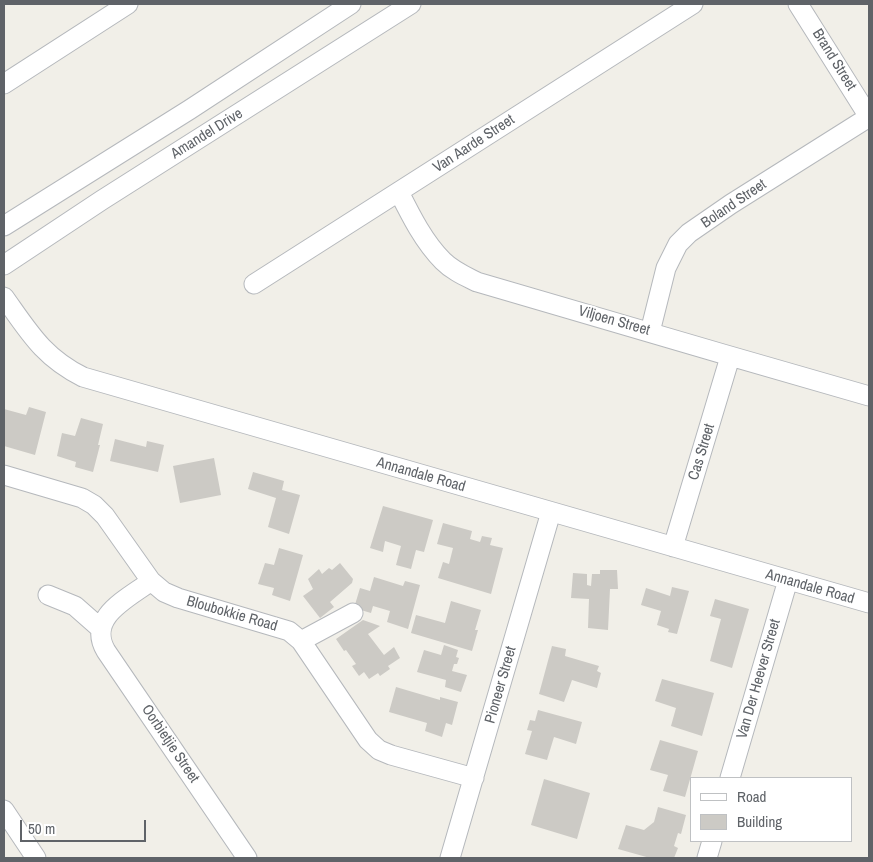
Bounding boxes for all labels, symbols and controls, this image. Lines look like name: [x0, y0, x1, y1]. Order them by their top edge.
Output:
street label: Brand Street: [808, 26, 860, 94]
street label: Amandel Drive: [168, 105, 246, 163]
street label: Van Aarde Street: [430, 111, 518, 177]
street label: Boland Street: [698, 176, 770, 232]
street label: Viljoen Street: [576, 302, 652, 340]
street label: Cas Street: [685, 422, 719, 482]
street label: Annandale Road: [374, 454, 468, 496]
street label: Annandale Road: [763, 566, 857, 608]
street label: Bloubokkie Road: [184, 592, 280, 636]
street label: Van Der Heever Street: [733, 617, 785, 741]
street label: Pioneer Street: [481, 644, 521, 726]
street label: Oorbietjie Street: [137, 702, 203, 786]
legend: [690, 777, 853, 842]
text: Road: [737, 786, 766, 807]
scale bar: [22, 810, 149, 842]
text: Building: [737, 811, 782, 832]
text: 50 m: [28, 818, 55, 839]

